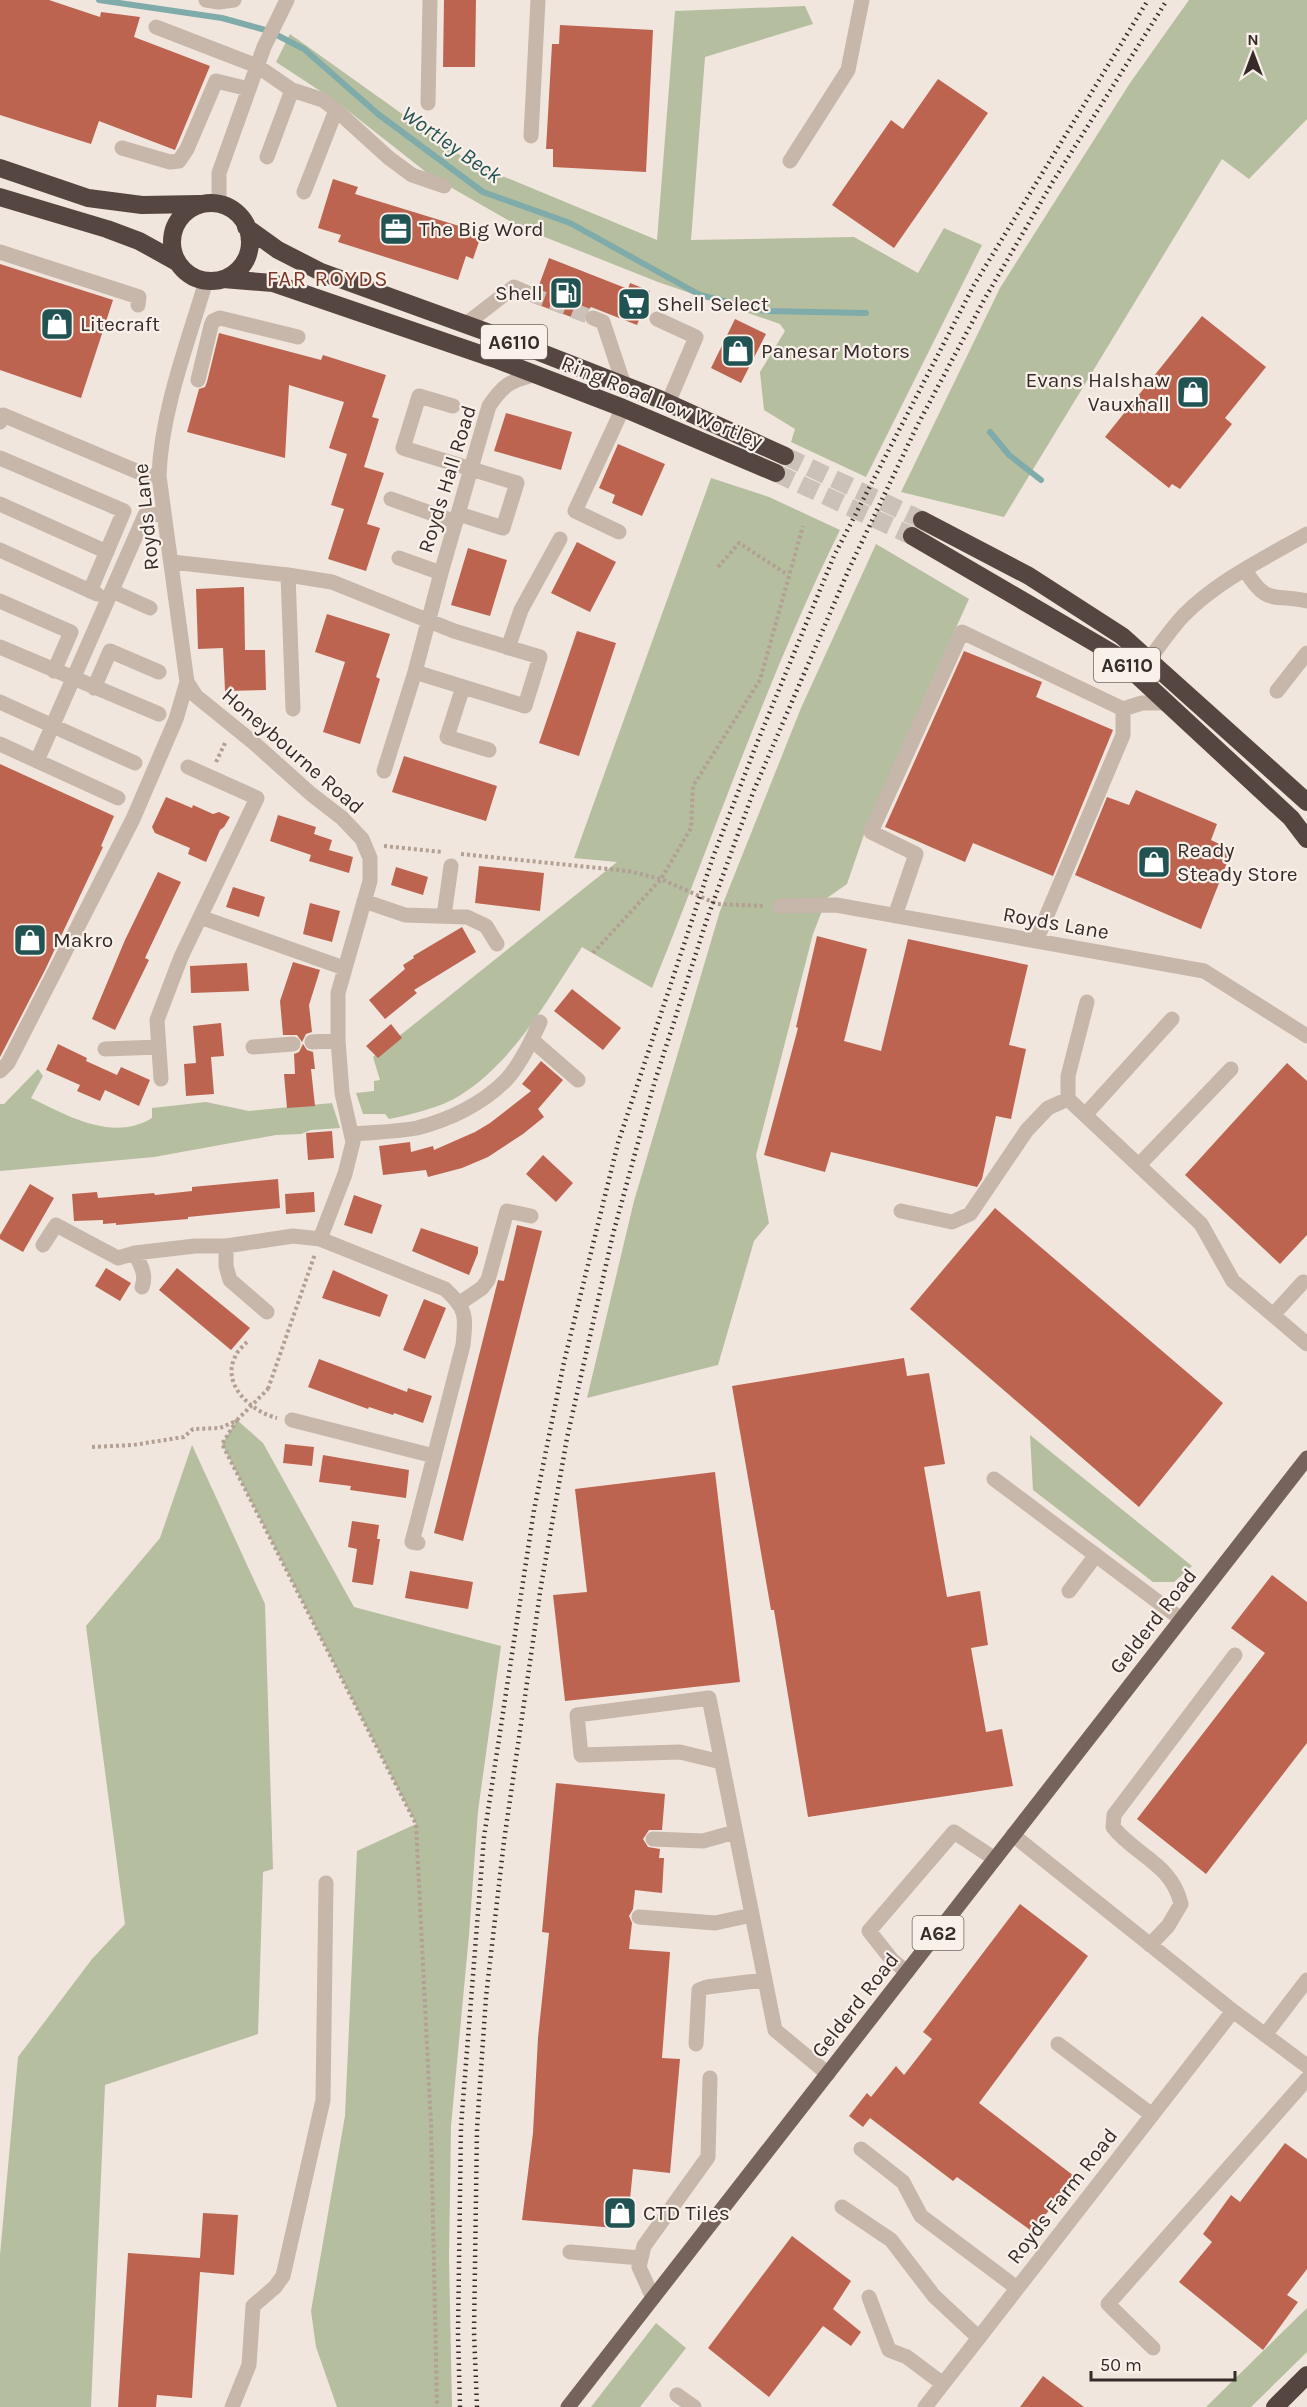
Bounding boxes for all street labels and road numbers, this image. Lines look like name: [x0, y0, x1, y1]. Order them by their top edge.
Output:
road number: A6110: [481, 325, 547, 359]
street label: Ring Road Low Wortley: [558, 351, 766, 453]
street label: Royds Hall Road: [413, 402, 481, 556]
street label: Royds Lane: [128, 462, 164, 572]
road number: A6110: [1094, 648, 1160, 682]
street label: Honeybourne Road: [217, 683, 369, 819]
street label: Royds Lane: [1001, 902, 1111, 944]
street label: Gelderd Road: [1105, 1564, 1201, 1678]
road number: A62: [912, 1916, 964, 1950]
street label: Gelderd Road: [807, 1948, 903, 2062]
street label: Royds Farm Road: [1002, 2124, 1122, 2268]

